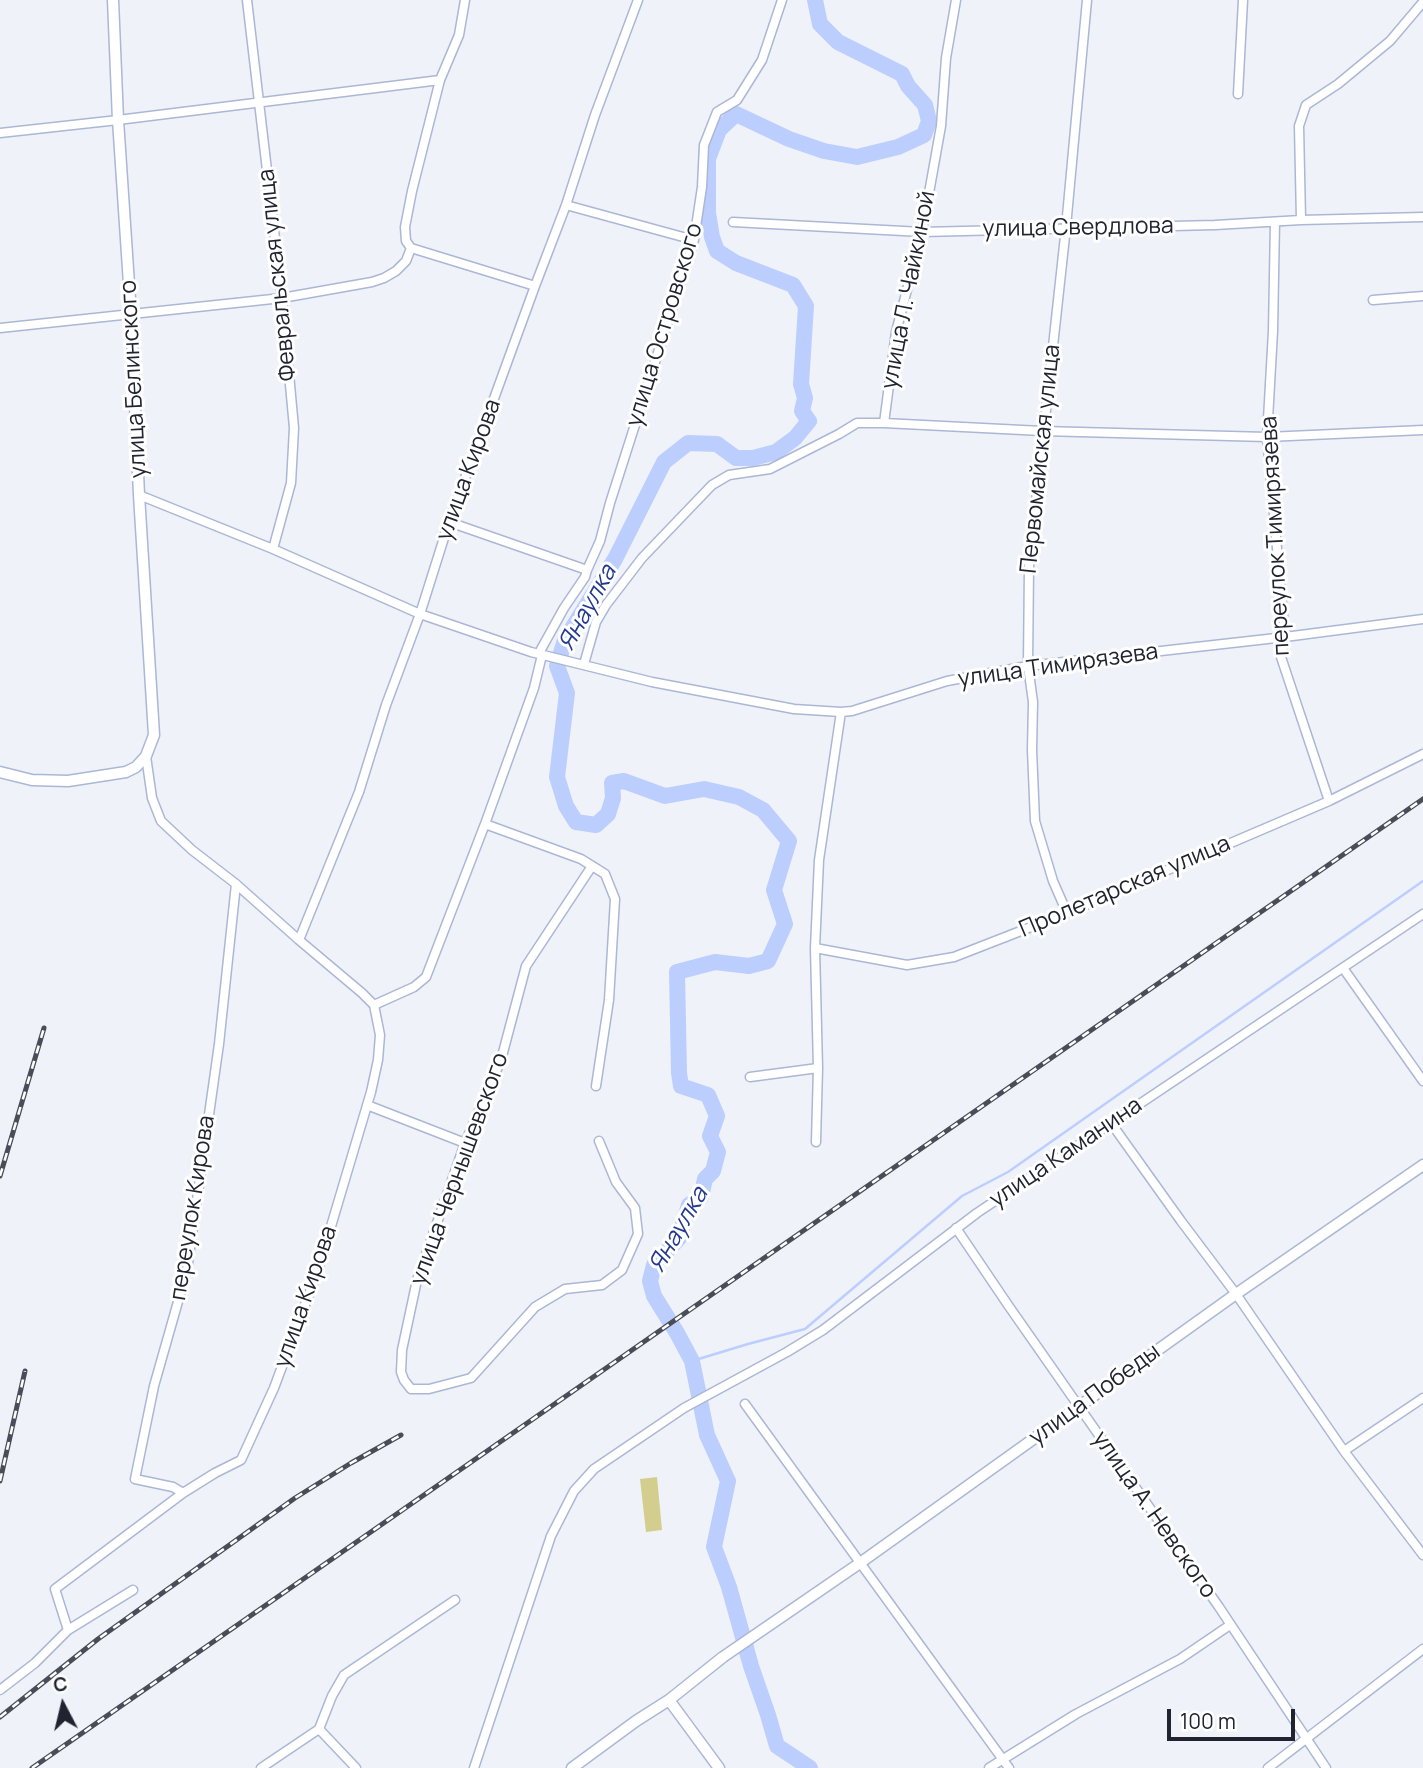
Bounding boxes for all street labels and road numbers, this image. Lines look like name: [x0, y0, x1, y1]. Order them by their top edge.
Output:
street label: Февральская улица: [253, 168, 303, 382]
street label: улица Л. Чайкиной: [876, 188, 942, 392]
street label: улица Свердлова: [982, 213, 1174, 243]
street label: улица Островского: [621, 220, 709, 430]
street label: улица Белинского: [115, 279, 153, 479]
street label: Первомайская улица: [1015, 343, 1067, 575]
street label: улица Кирова: [431, 395, 507, 545]
street label: переулок Тимирязева: [1256, 415, 1296, 657]
street label: улица Тимирязева: [956, 638, 1160, 694]
street label: Пролетарская улица: [1015, 830, 1235, 944]
street label: улица Чернышевского: [405, 1049, 515, 1289]
street label: улица Каманина: [985, 1092, 1147, 1214]
street label: переулок Кирова: [165, 1114, 221, 1302]
street label: улица Кирова: [269, 1222, 343, 1372]
street label: улица Победы: [1024, 1338, 1166, 1452]
street label: улица А. Невского: [1086, 1426, 1222, 1604]

